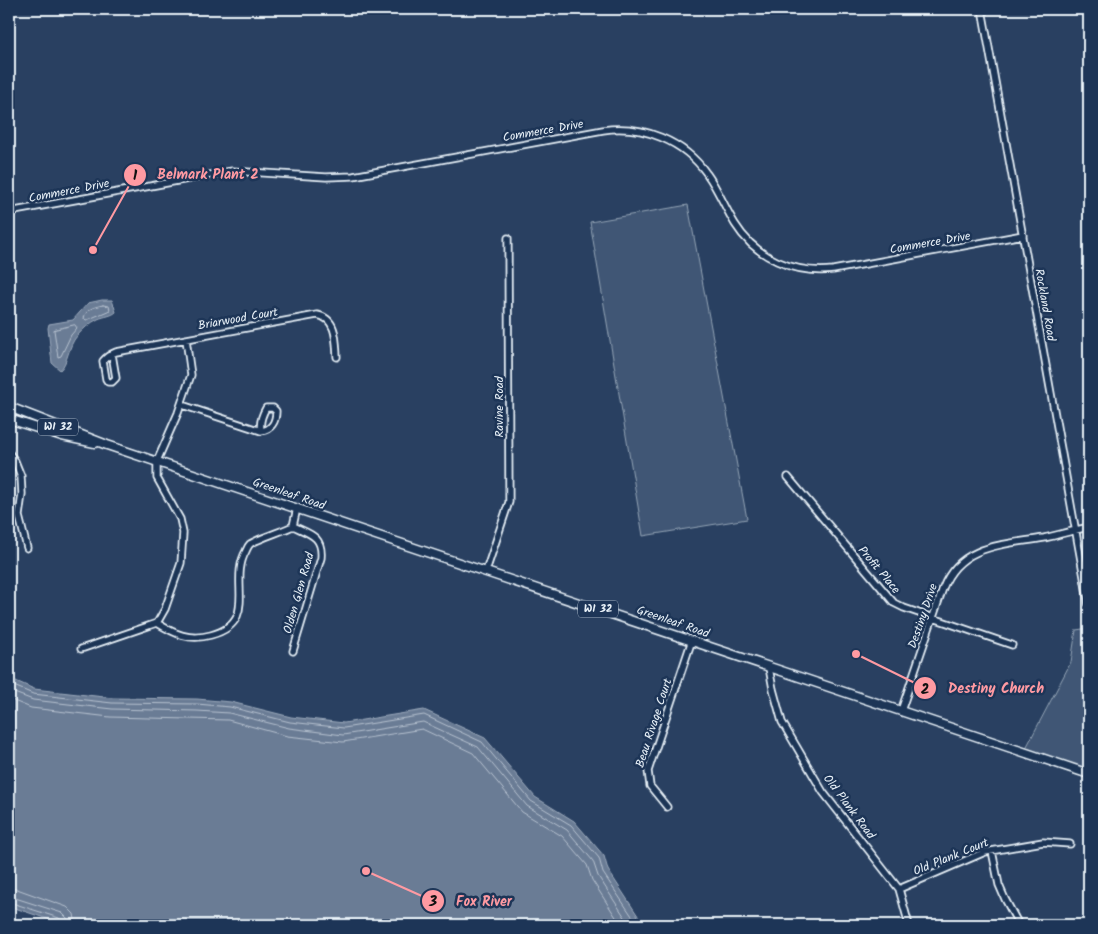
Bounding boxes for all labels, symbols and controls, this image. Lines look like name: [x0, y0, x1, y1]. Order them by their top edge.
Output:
street label: Commerce Drive: [501, 114, 585, 147]
callout: Belmark Plant 2: [123, 160, 269, 189]
text: 1: [133, 164, 138, 188]
text: Belmark Plant 2: [157, 164, 259, 186]
street label: Commerce Drive: [27, 174, 111, 208]
street label: Commerce Drive: [888, 226, 972, 259]
street label: Rockland Road: [1029, 267, 1061, 344]
street label: Briarwood Court: [197, 303, 280, 335]
street label: Ravine Road: [490, 375, 509, 438]
road number: WI 32: [38, 418, 78, 436]
street label: Greenleaf Road: [250, 473, 329, 516]
street label: Profit Place: [853, 542, 905, 599]
street label: Olden Glen Road: [278, 549, 320, 636]
street label: Destiny Drive: [903, 580, 943, 651]
road number: WI 32: [578, 600, 618, 618]
street label: Greenleaf Road: [634, 601, 713, 644]
callout: Destiny Church: [912, 674, 1054, 703]
street label: Beau Rivage Court: [631, 676, 677, 770]
text: 2: [921, 678, 930, 702]
text: Destiny Church: [948, 678, 1044, 700]
street label: Old Plank Road: [818, 771, 880, 844]
street label: Old Plank Court: [910, 833, 992, 881]
callout: Fox River: [421, 886, 522, 915]
text: 3: [428, 890, 437, 914]
text: Fox River: [456, 891, 513, 913]

